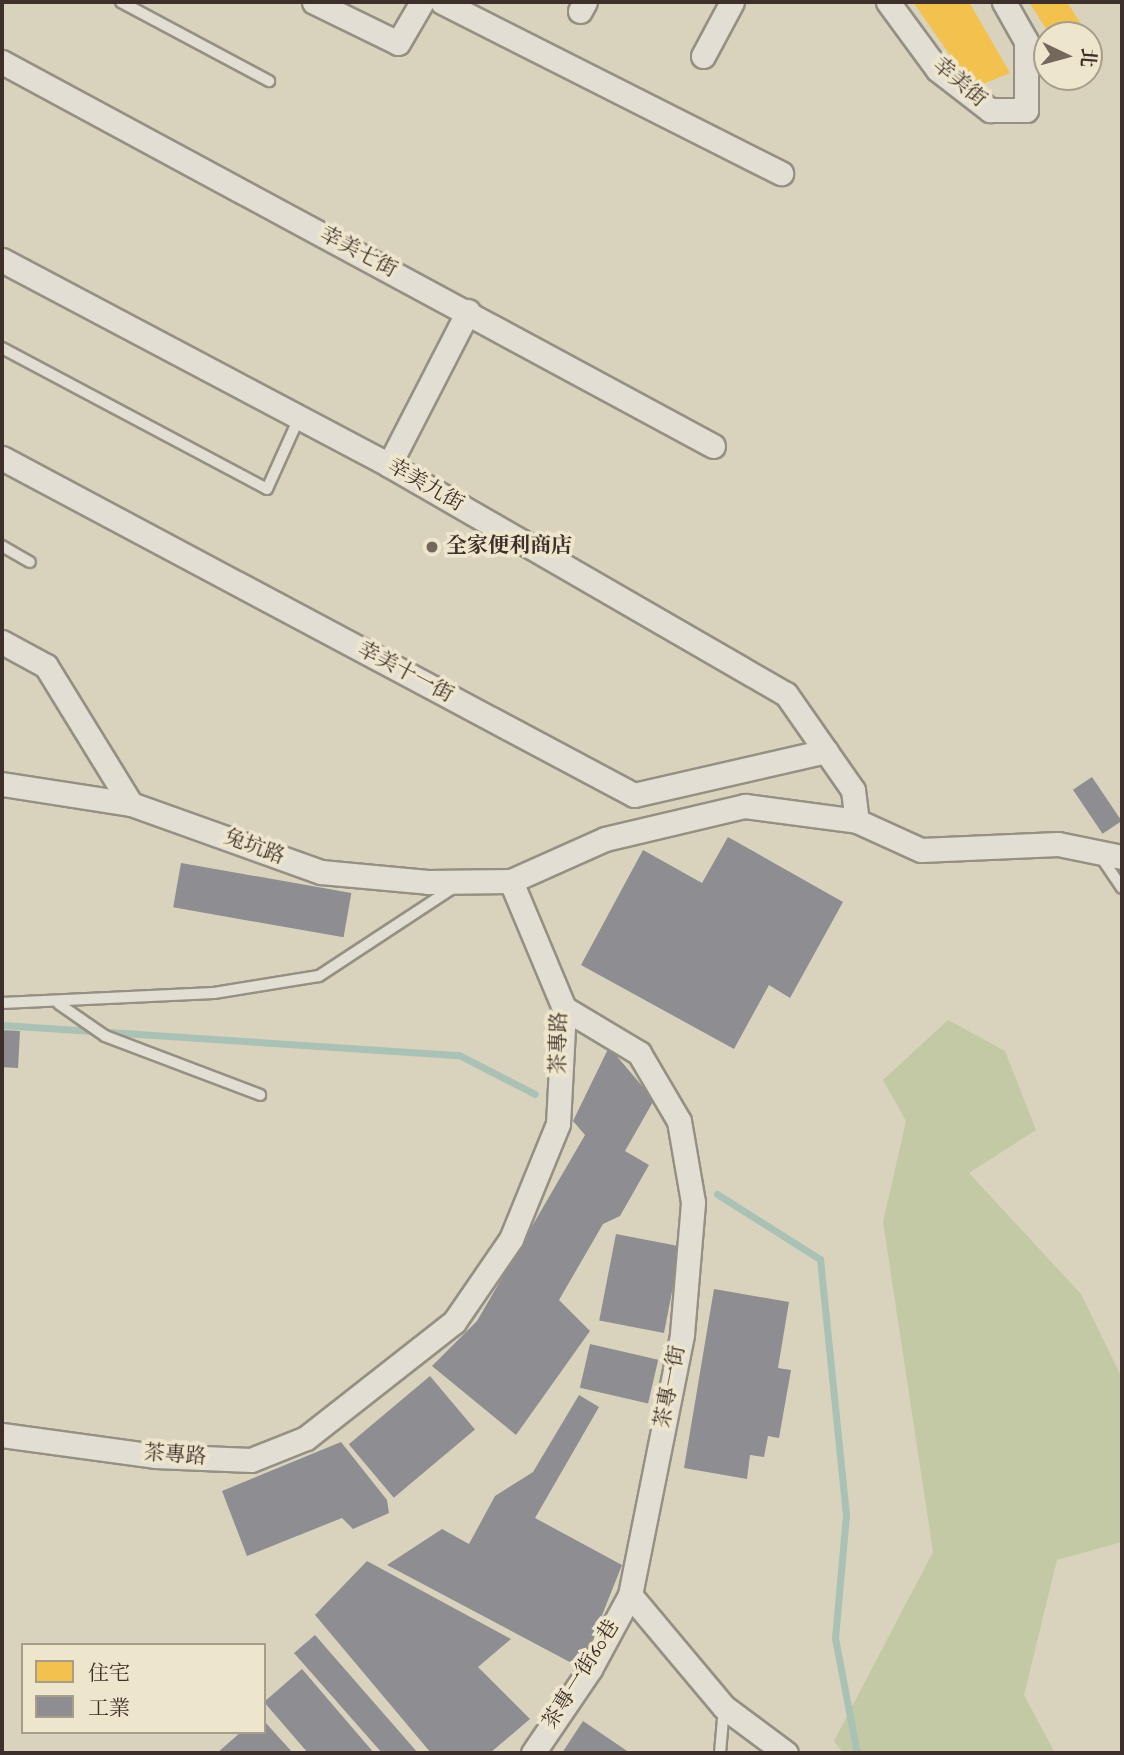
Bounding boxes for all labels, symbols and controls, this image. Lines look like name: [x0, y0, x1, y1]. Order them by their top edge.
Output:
north arrow: [1033, 21, 1103, 91]
text: 北: [1074, 47, 1100, 68]
street label: 幸美街: [927, 53, 991, 113]
street label: 幸美七街: [315, 222, 401, 284]
street label: 幸美九街: [382, 454, 468, 518]
place label: 全家便利商店: [446, 534, 572, 560]
marker: 全家便利商店: [424, 539, 440, 555]
street label: 幸美十一街: [353, 637, 457, 709]
street label: 兔坑路: [220, 825, 288, 871]
street label: 茶專路: [547, 1011, 573, 1075]
street label: 茶專一街: [651, 1343, 691, 1431]
street label: 茶專路: [143, 1441, 207, 1471]
street label: 茶專一街60巷: [538, 1616, 626, 1734]
legend: [21, 1643, 266, 1734]
text: 住宅: [88, 1661, 130, 1688]
text: 工業: [88, 1696, 130, 1723]

